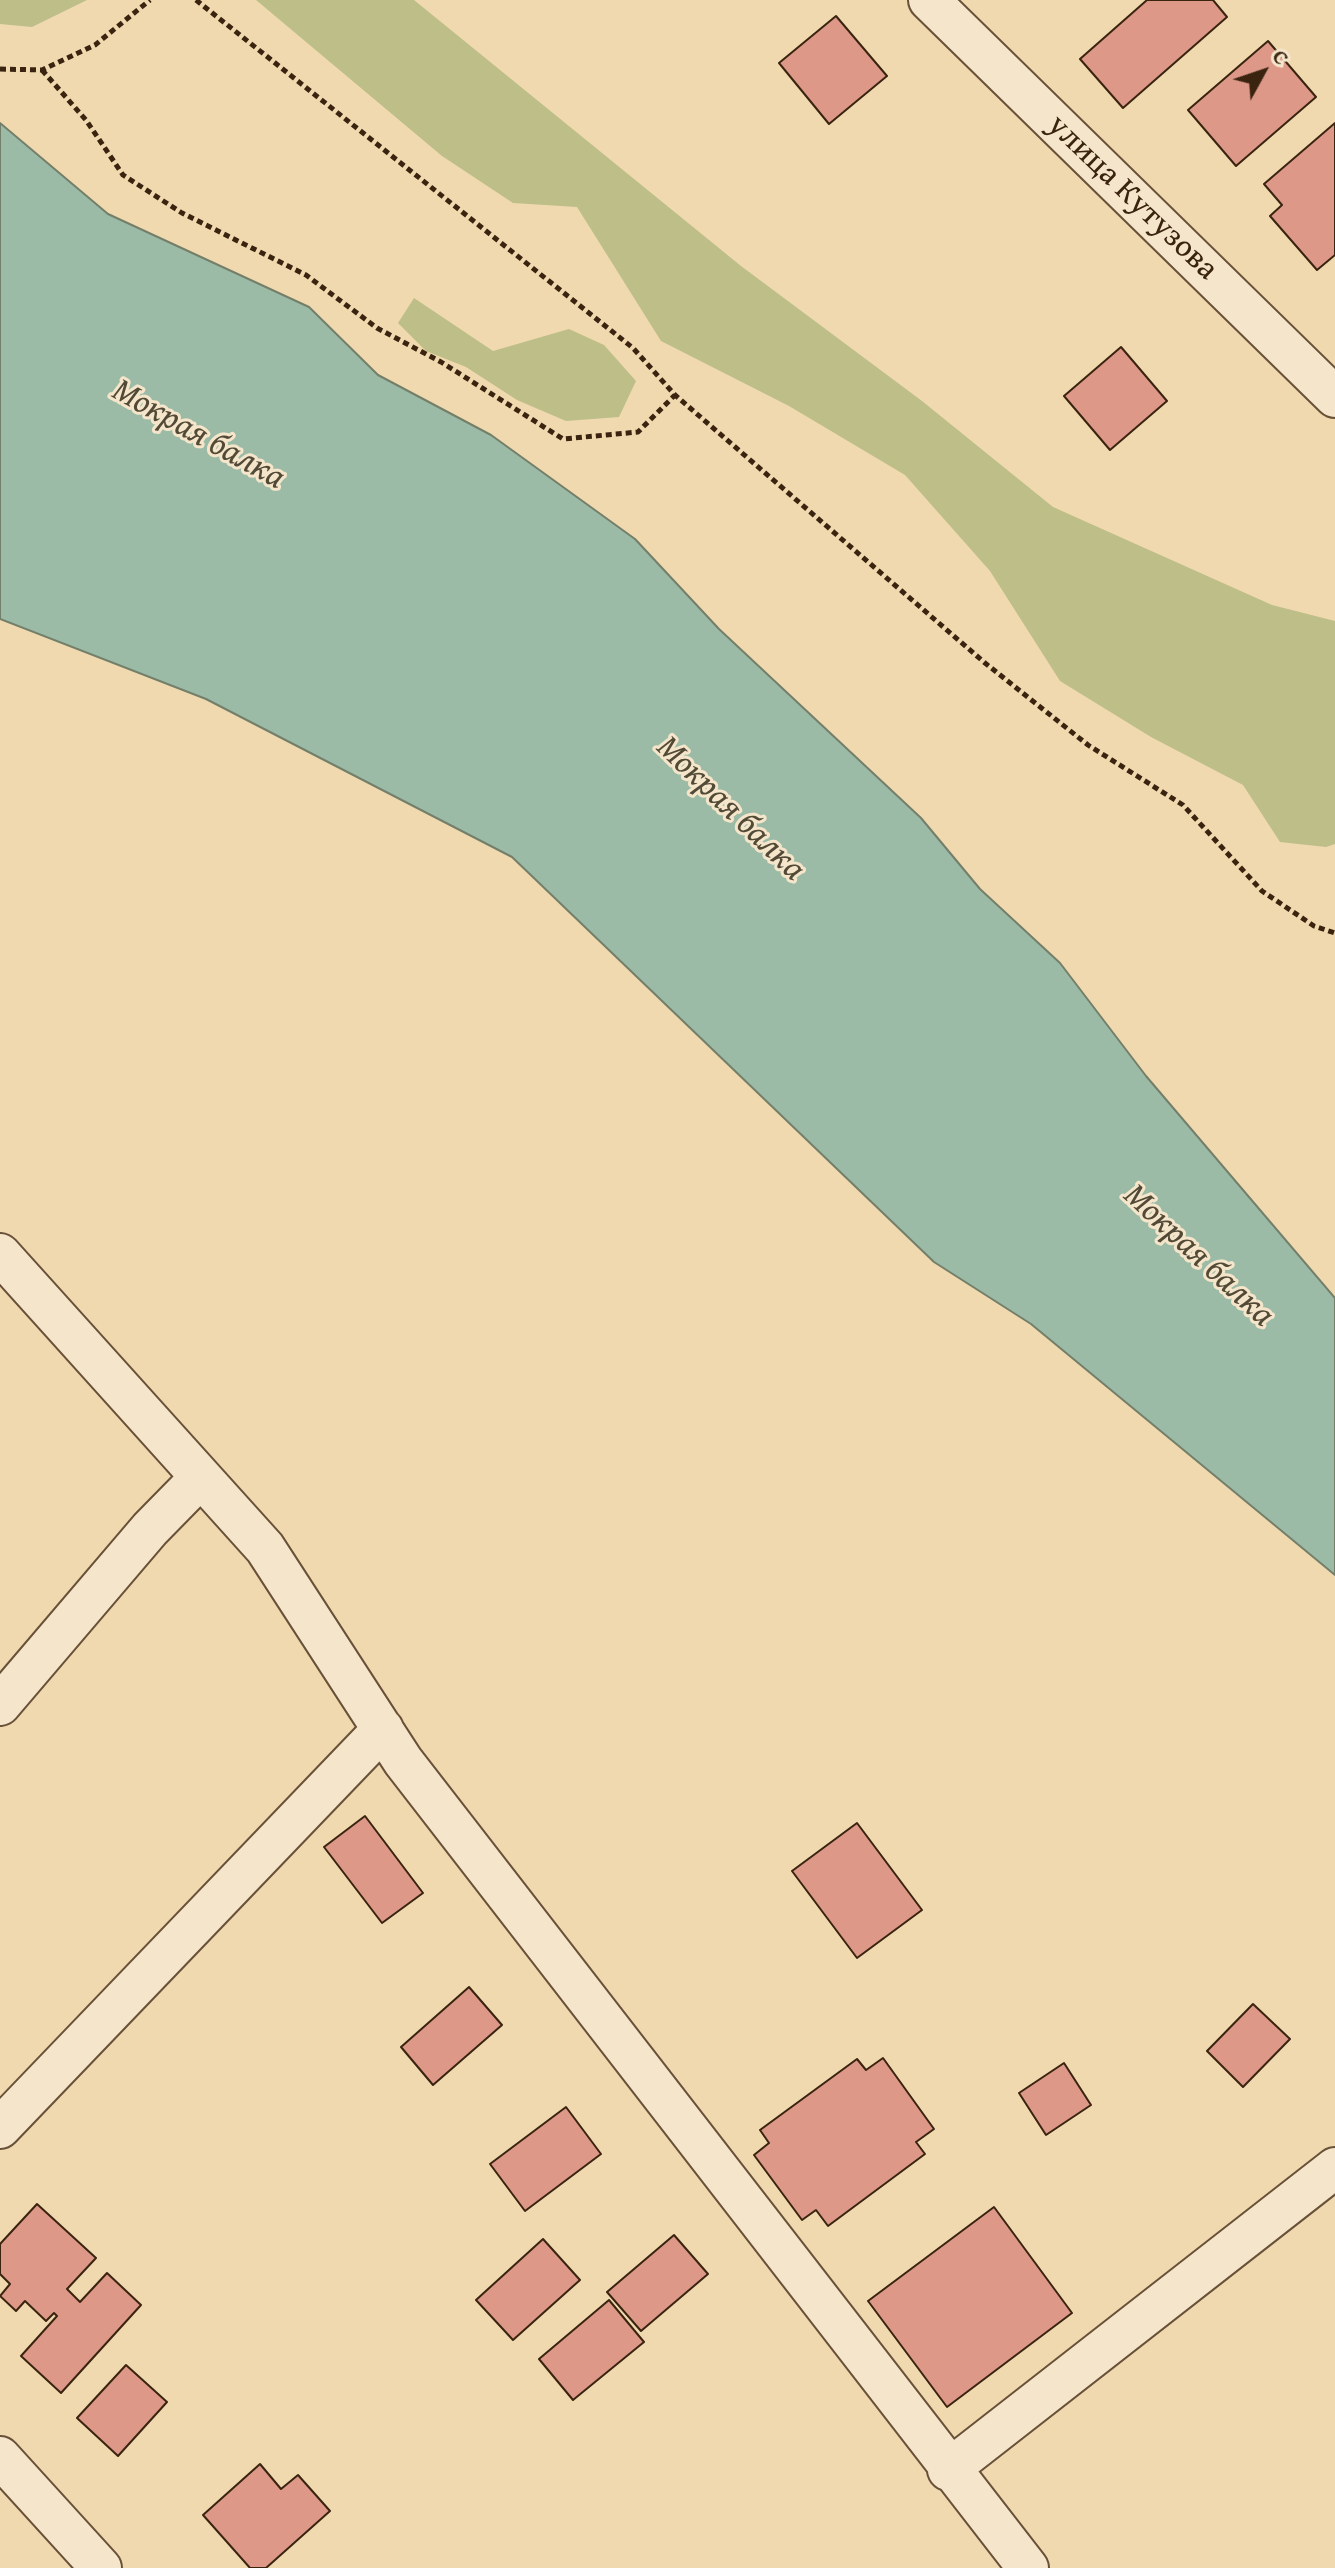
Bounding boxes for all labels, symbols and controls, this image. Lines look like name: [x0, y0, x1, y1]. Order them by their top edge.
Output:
north arrow: [1223, 32, 1303, 112]
text: С: [1265, 42, 1298, 72]
street label: улица Кутузова: [1039, 107, 1225, 289]
water label: Мокрая балка: [104, 371, 292, 499]
water label: Мокрая балка: [647, 728, 813, 890]
water label: Мокрая балка: [1114, 1176, 1282, 1336]

